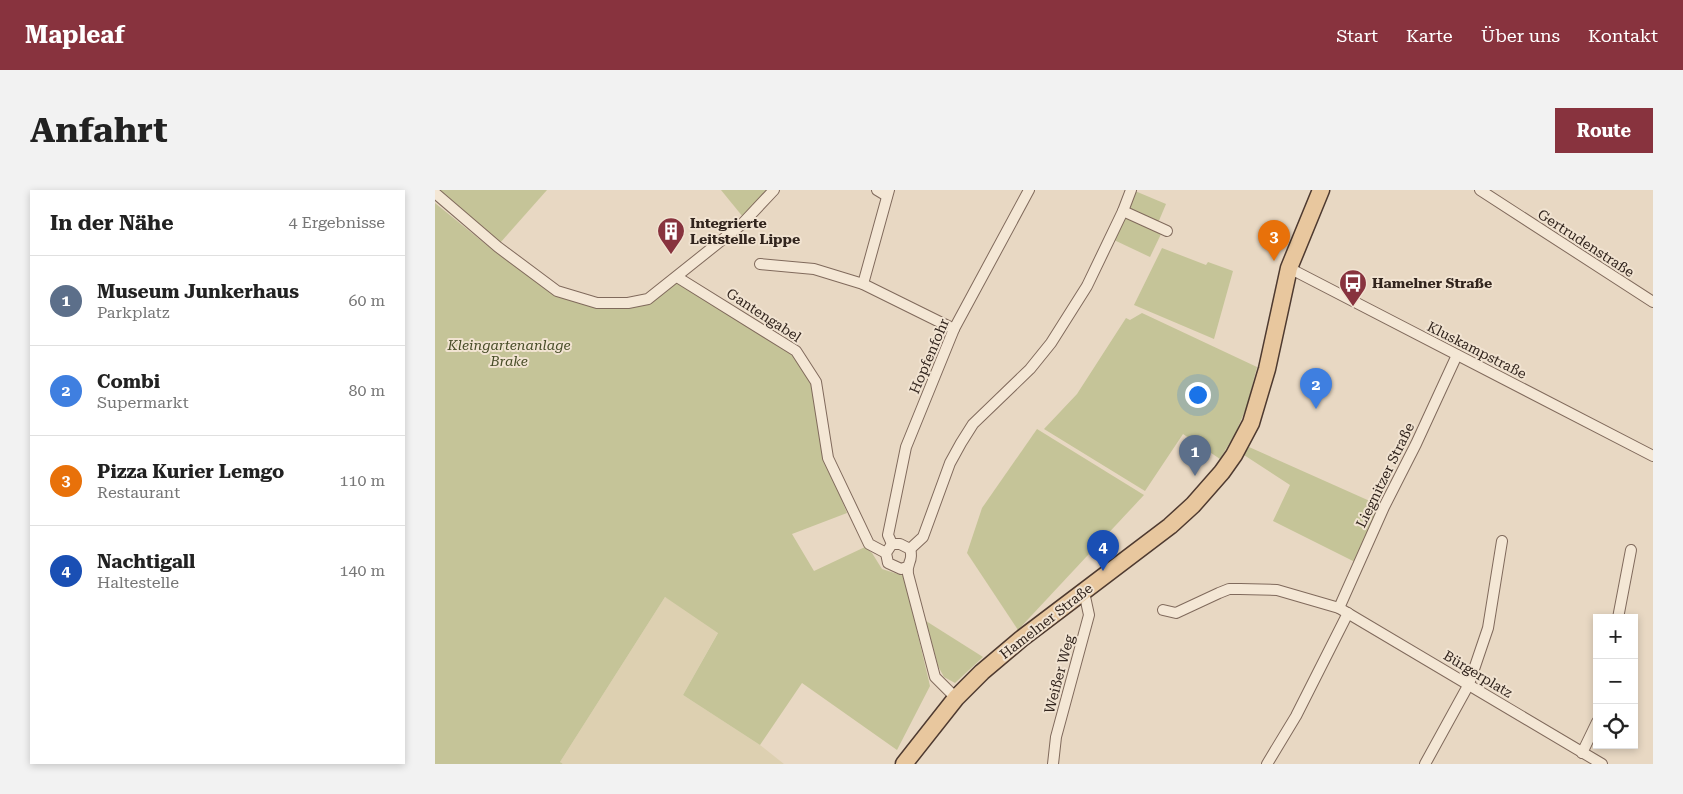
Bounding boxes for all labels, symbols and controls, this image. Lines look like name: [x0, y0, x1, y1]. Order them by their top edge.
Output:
text: Mapleaf: [25, 21, 125, 49]
text: Start: [1336, 25, 1378, 46]
text: Karte: [1406, 25, 1453, 46]
text: Über uns: [1481, 25, 1560, 46]
text: Kontakt: [1588, 25, 1658, 46]
button: Route: [1555, 108, 1653, 153]
text: Anfahrt: [30, 110, 168, 151]
street label: Gertrudenstraße: [1535, 206, 1637, 280]
text: In der Nähe: [50, 211, 173, 235]
text: 4 Ergebnisse: [288, 213, 385, 232]
place label: Integrierte Leitstelle Lippe: [690, 215, 800, 247]
building icon: Integrierte Leitstelle Lippe: [656, 216, 686, 255]
pin: 3: [1258, 220, 1290, 261]
bus stop icon: Hamelner Straße: [1338, 268, 1368, 307]
place label: Hamelner Straße: [1372, 275, 1492, 291]
text: Museum Junkerhaus: [97, 280, 299, 303]
street label: Gantengabel: [724, 285, 805, 345]
text: 1: [62, 291, 70, 310]
text: 60 m: [348, 291, 385, 310]
text: Parkplatz: [97, 303, 170, 322]
street label: Hopfenfohr: [906, 316, 952, 396]
street label: Kluskampstraße: [1425, 318, 1530, 382]
park label: Kleingartenanlage Brake: [446, 337, 571, 369]
pin: 2: [1300, 368, 1332, 409]
text: Combi: [97, 370, 160, 393]
text: 2: [62, 381, 70, 400]
text: 80 m: [348, 381, 385, 400]
your location: [1185, 382, 1211, 408]
text: Supermarkt: [97, 393, 189, 412]
street label: Liegnitzer Straße: [1353, 420, 1417, 530]
pin: 1: [1179, 435, 1211, 476]
text: Pizza Kurier Lemgo: [97, 460, 284, 483]
text: 3: [62, 471, 70, 490]
text: 110 m: [339, 471, 385, 490]
text: Restaurant: [97, 483, 180, 502]
pin: 4: [1087, 530, 1119, 571]
text: Nachtigall: [97, 550, 195, 573]
text: 4: [62, 561, 70, 580]
text: 140 m: [339, 561, 385, 580]
text: Haltestelle: [97, 573, 179, 592]
street label: Hamelner Straße: [996, 580, 1096, 662]
map controls: [1593, 614, 1638, 749]
button: +: [1593, 614, 1638, 659]
street label: Weißer Weg: [1041, 633, 1077, 715]
street label: Bürgerplatz: [1441, 647, 1516, 701]
button: −: [1593, 659, 1638, 704]
button: locate: [1593, 704, 1638, 749]

